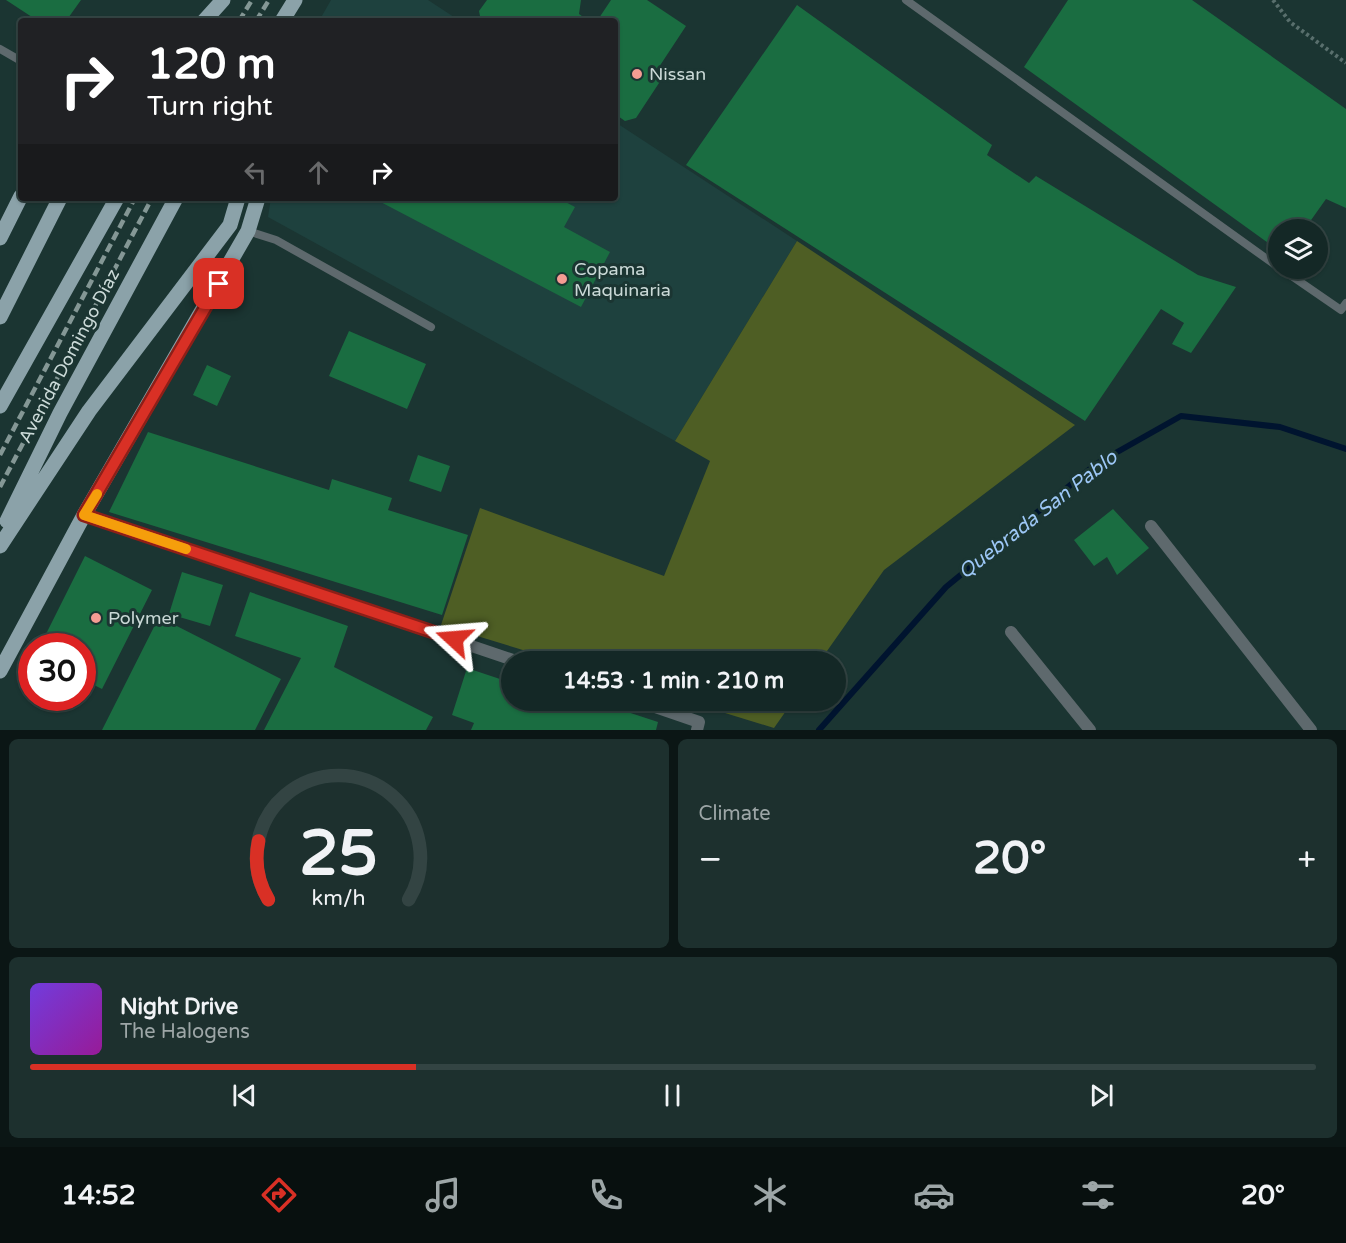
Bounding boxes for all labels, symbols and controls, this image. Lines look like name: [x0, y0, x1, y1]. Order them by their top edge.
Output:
text: 120 m: [147, 39, 276, 90]
icon: right: [48, 42, 126, 120]
place label: Nissan: [649, 63, 706, 85]
marker: Nissan: [630, 67, 644, 81]
text: Turn right: [147, 90, 273, 123]
icon: left: [239, 156, 272, 189]
icon: ahead: [302, 156, 335, 189]
icon: right: [365, 156, 398, 189]
map controls: [1268, 219, 1328, 279]
button: layers: [1268, 219, 1328, 279]
pin: [193, 258, 244, 309]
place label: Copama Maquinaria: [574, 258, 671, 301]
street label: Avenida Domingo Díaz: [14, 265, 124, 447]
icon: arrive: [202, 267, 235, 300]
marker: Copama Maquinaria: [555, 272, 569, 286]
water label: Quebrada San Pablo: [954, 445, 1123, 584]
place label: Polymer: [108, 607, 179, 629]
position arrow: [422, 607, 486, 671]
marker: Polymer: [89, 611, 103, 625]
speed limit sign: 30: [18, 633, 96, 711]
text: 14:53 · 1 min · 210 m: [563, 668, 784, 694]
text: Climate: [699, 802, 771, 826]
text: 25: [300, 817, 378, 892]
text: 20°: [973, 832, 1046, 886]
text: −: [699, 840, 722, 879]
text: +: [1297, 840, 1316, 879]
text: km/h: [312, 886, 366, 912]
text: Night Drive: [120, 994, 238, 1020]
text: The Halogens: [120, 1020, 250, 1044]
icon: previous: [228, 1079, 261, 1112]
icon: pause: [656, 1079, 689, 1112]
icon: next: [1085, 1079, 1118, 1112]
icon: directions: [258, 1174, 300, 1216]
icon: music: [422, 1174, 464, 1216]
icon: phone: [585, 1174, 627, 1216]
icon: climate: [749, 1174, 791, 1216]
icon: car: [913, 1174, 955, 1216]
icon: filters: [1077, 1174, 1119, 1216]
text: 14:52: [61, 1179, 136, 1212]
text: 20°: [1241, 1179, 1285, 1212]

